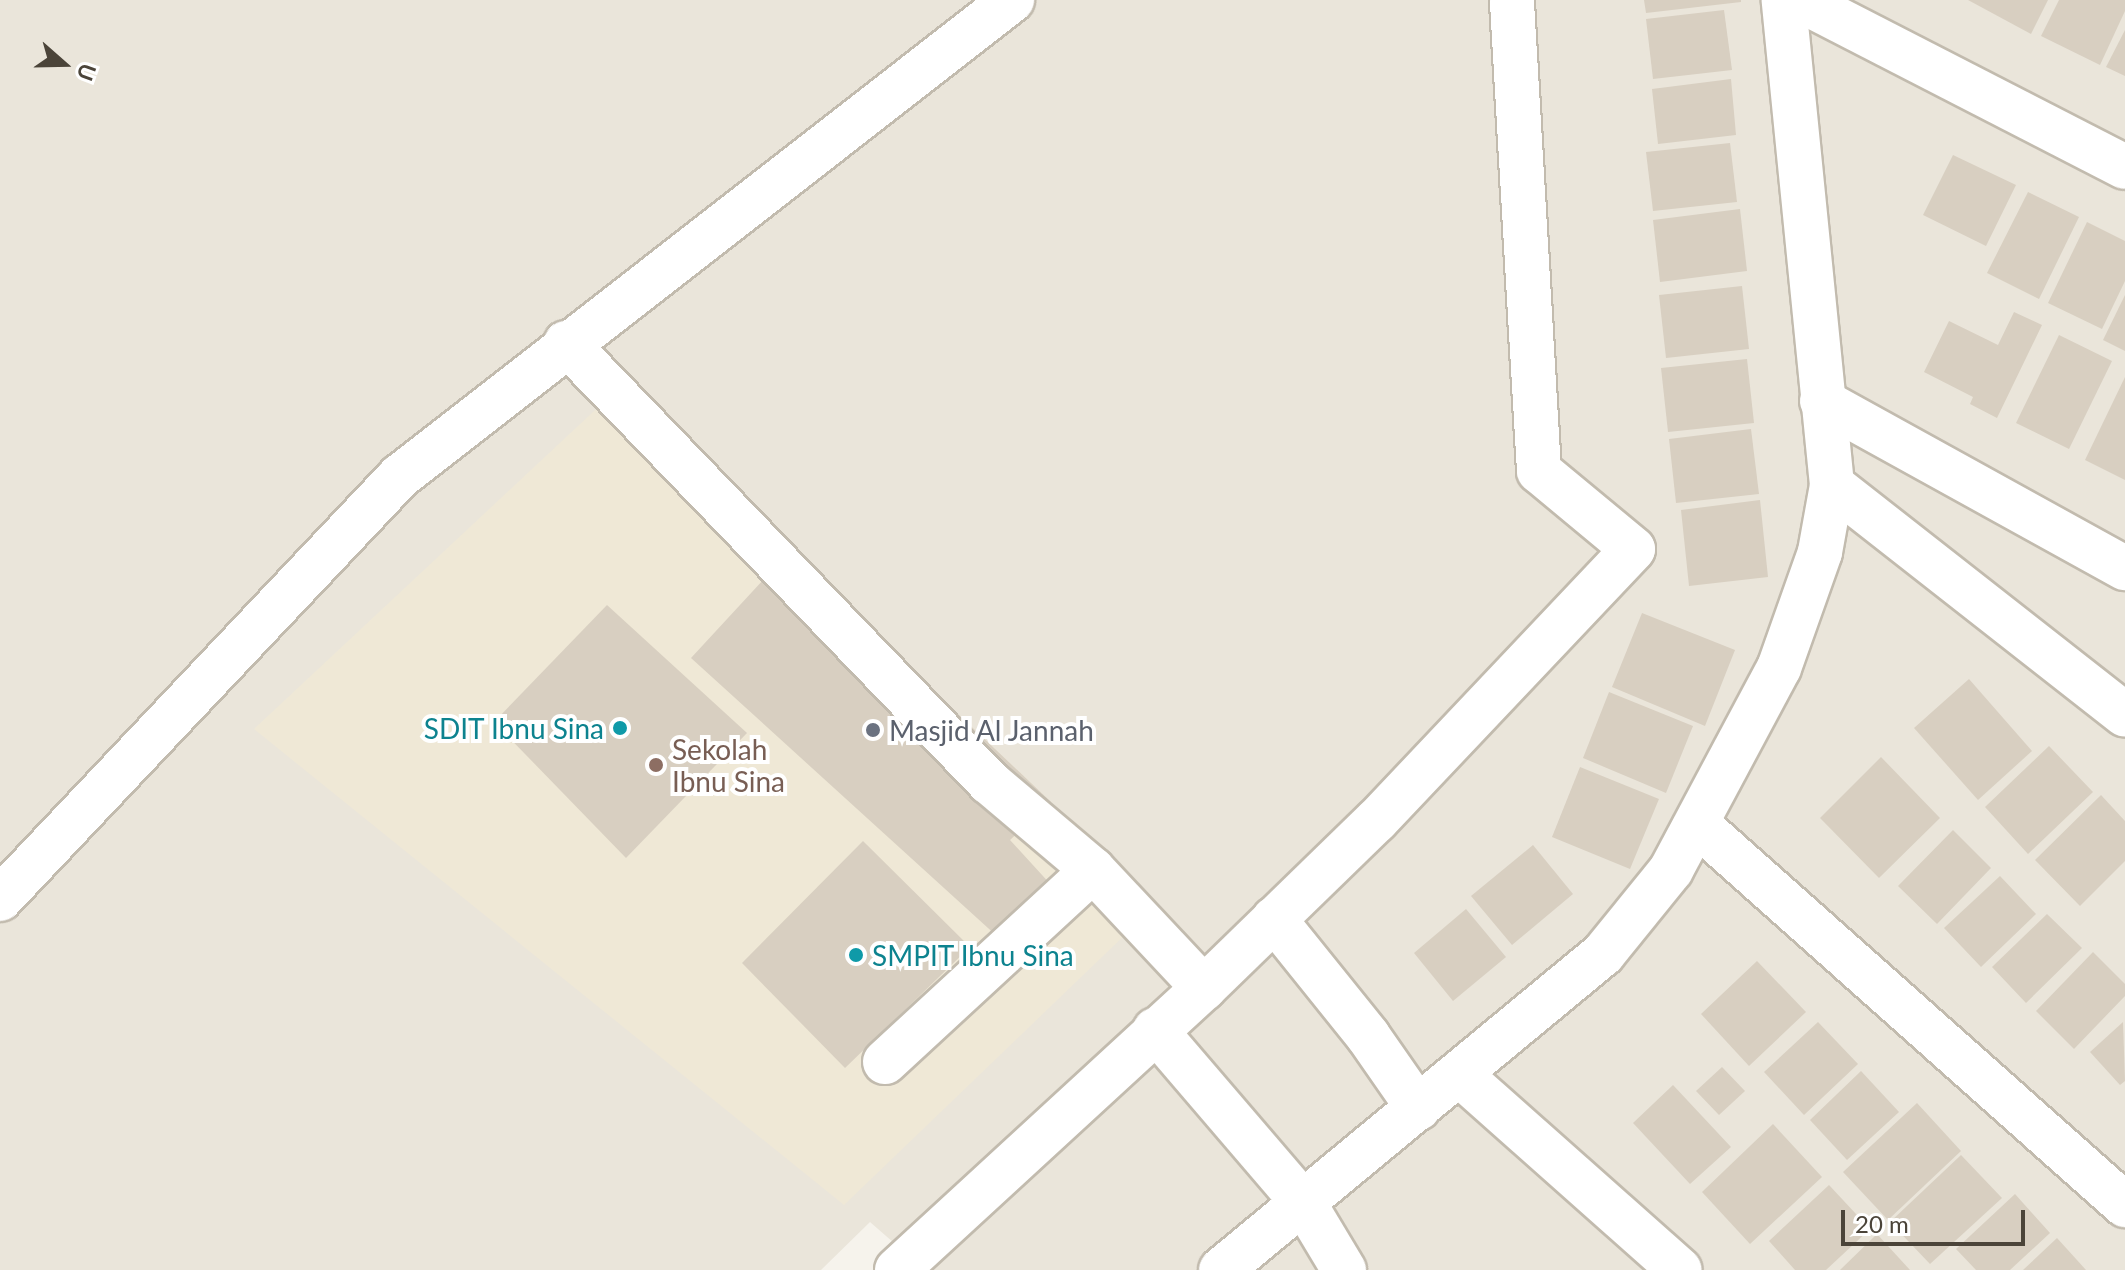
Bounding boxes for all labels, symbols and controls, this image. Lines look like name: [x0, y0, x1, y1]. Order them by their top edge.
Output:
north arrow: [24, 24, 104, 104]
text: U: [72, 60, 103, 85]
place label: SDIT Ibnu Sina: [423, 711, 604, 745]
place label: Masjid Al Jannah: [889, 713, 1096, 747]
marker: SDIT Ibnu Sina: [611, 719, 629, 737]
marker: Masjid Al Jannah: [864, 721, 882, 739]
place label: Sekolah Ibnu Sina: [672, 732, 785, 798]
marker: Sekolah Ibnu Sina: [647, 756, 665, 774]
place label: SMPIT Ibnu Sina: [872, 938, 1075, 972]
marker: SMPIT Ibnu Sina: [847, 946, 865, 964]
scale bar: [1845, 1194, 2029, 1244]
text: 20 m: [1855, 1209, 1909, 1238]

